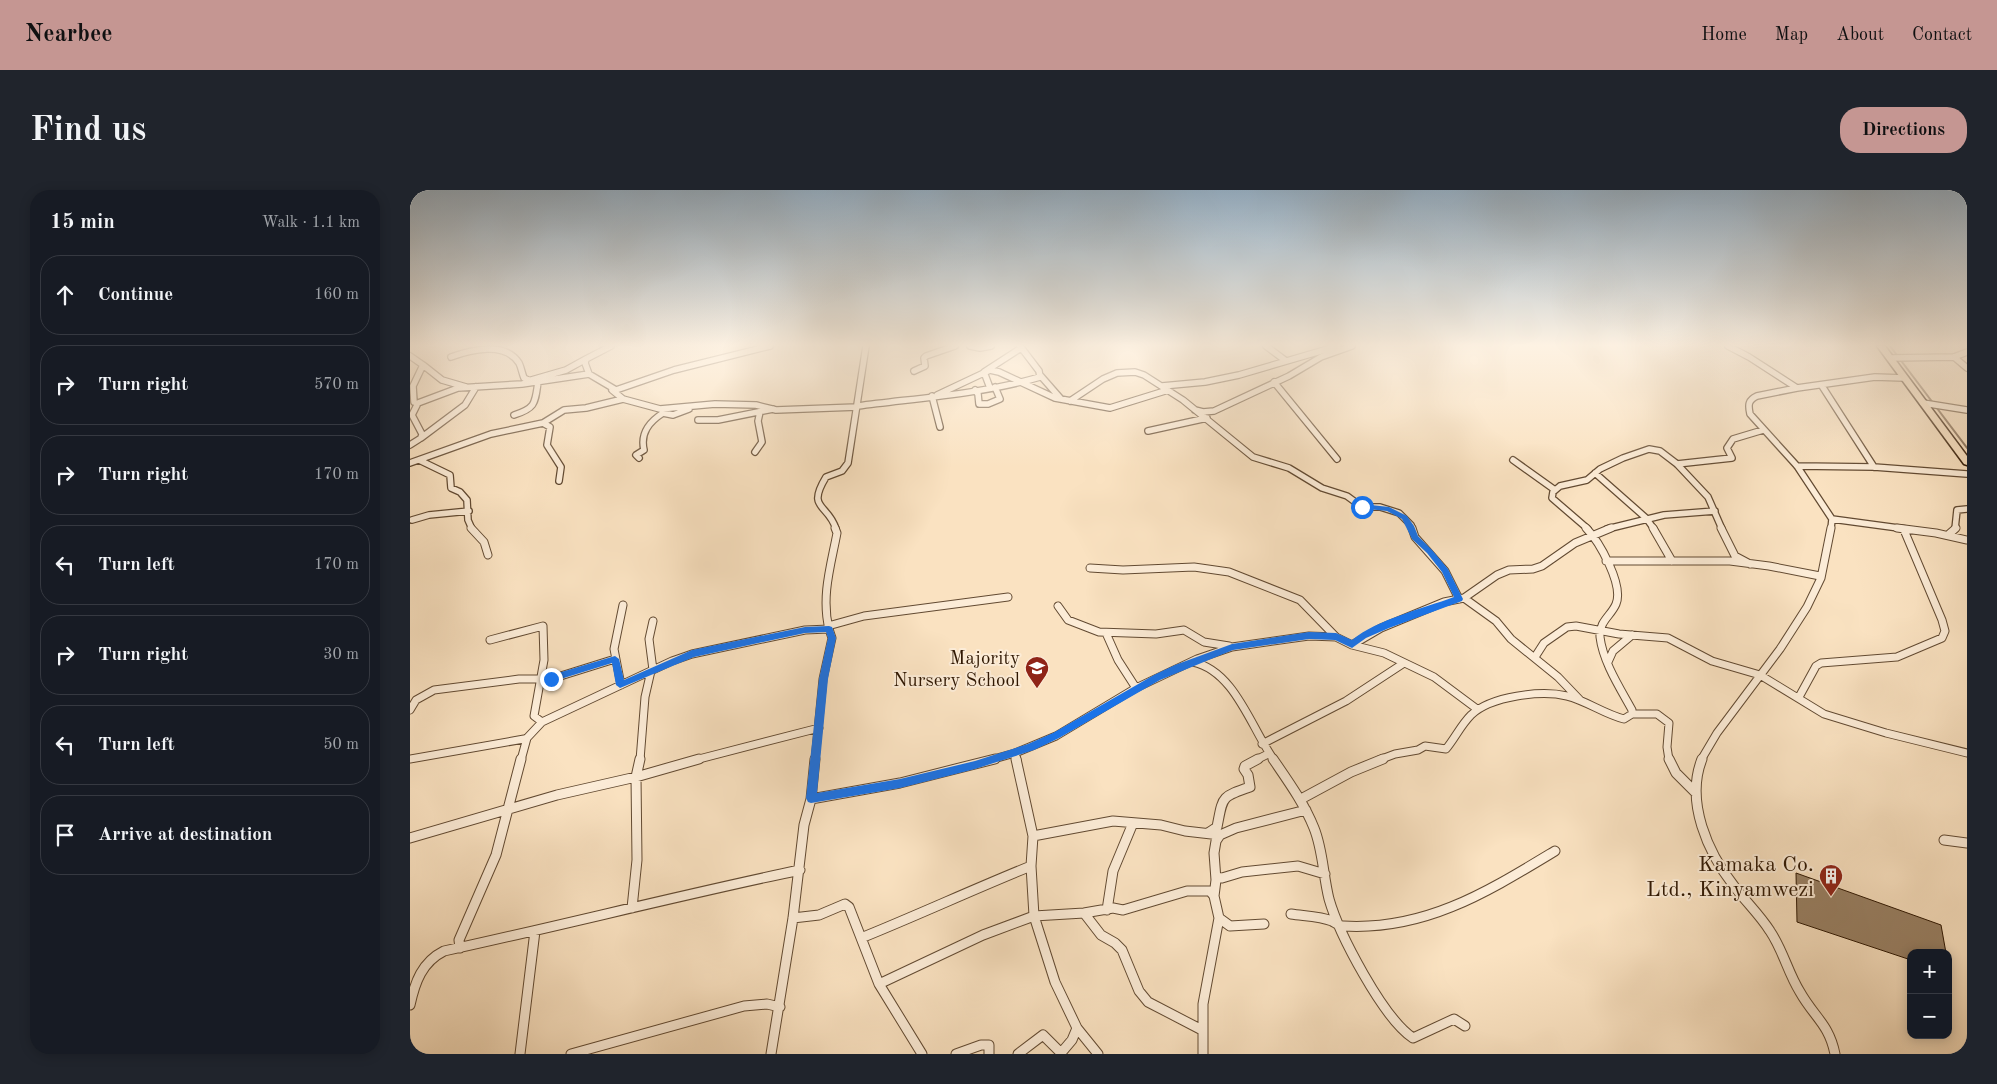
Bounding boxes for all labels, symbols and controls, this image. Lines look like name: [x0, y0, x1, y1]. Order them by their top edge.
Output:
text: Nearbee: [25, 23, 113, 47]
text: Home: [1701, 26, 1747, 44]
text: Map: [1775, 26, 1808, 44]
text: About: [1836, 26, 1884, 44]
text: Contact: [1912, 26, 1972, 44]
button: Directions: [1840, 107, 1967, 153]
text: Find us: [30, 113, 146, 148]
text: 15 min: [50, 212, 115, 233]
text: Walk · 1.1 km: [262, 215, 360, 231]
icon: ahead: [51, 281, 79, 309]
text: Continue: [98, 286, 173, 305]
text: 160 m: [314, 287, 359, 303]
icon: right: [51, 371, 79, 399]
text: Turn right: [98, 376, 188, 395]
text: 570 m: [314, 377, 359, 393]
icon: right: [51, 461, 79, 489]
text: Turn right: [98, 466, 188, 485]
text: 170 m: [314, 467, 359, 483]
route start: [1351, 496, 1374, 519]
icon: left: [51, 551, 79, 579]
text: Turn left: [98, 556, 175, 575]
text: 170 m: [314, 557, 359, 573]
icon: right: [51, 641, 79, 669]
text: Turn right: [98, 646, 188, 665]
text: 30 m: [323, 647, 359, 663]
place label: Majority Nursery School: [893, 650, 1020, 691]
school or university icon: Majority Nursery School: [1024, 655, 1050, 689]
route end: [540, 668, 563, 691]
icon: left: [51, 731, 79, 759]
text: Turn left: [98, 736, 175, 755]
text: 50 m: [323, 737, 359, 753]
icon: arrive: [51, 821, 79, 849]
text: Arrive at destination: [98, 826, 272, 845]
place label: Kamaka Co. Ltd., Kinyamwezi: [1646, 854, 1814, 901]
building icon: Kamaka Co. Ltd., Kinyamwezi: [1818, 863, 1844, 897]
map controls: [1907, 949, 1952, 1039]
button: +: [1907, 949, 1952, 994]
button: −: [1907, 994, 1952, 1039]

